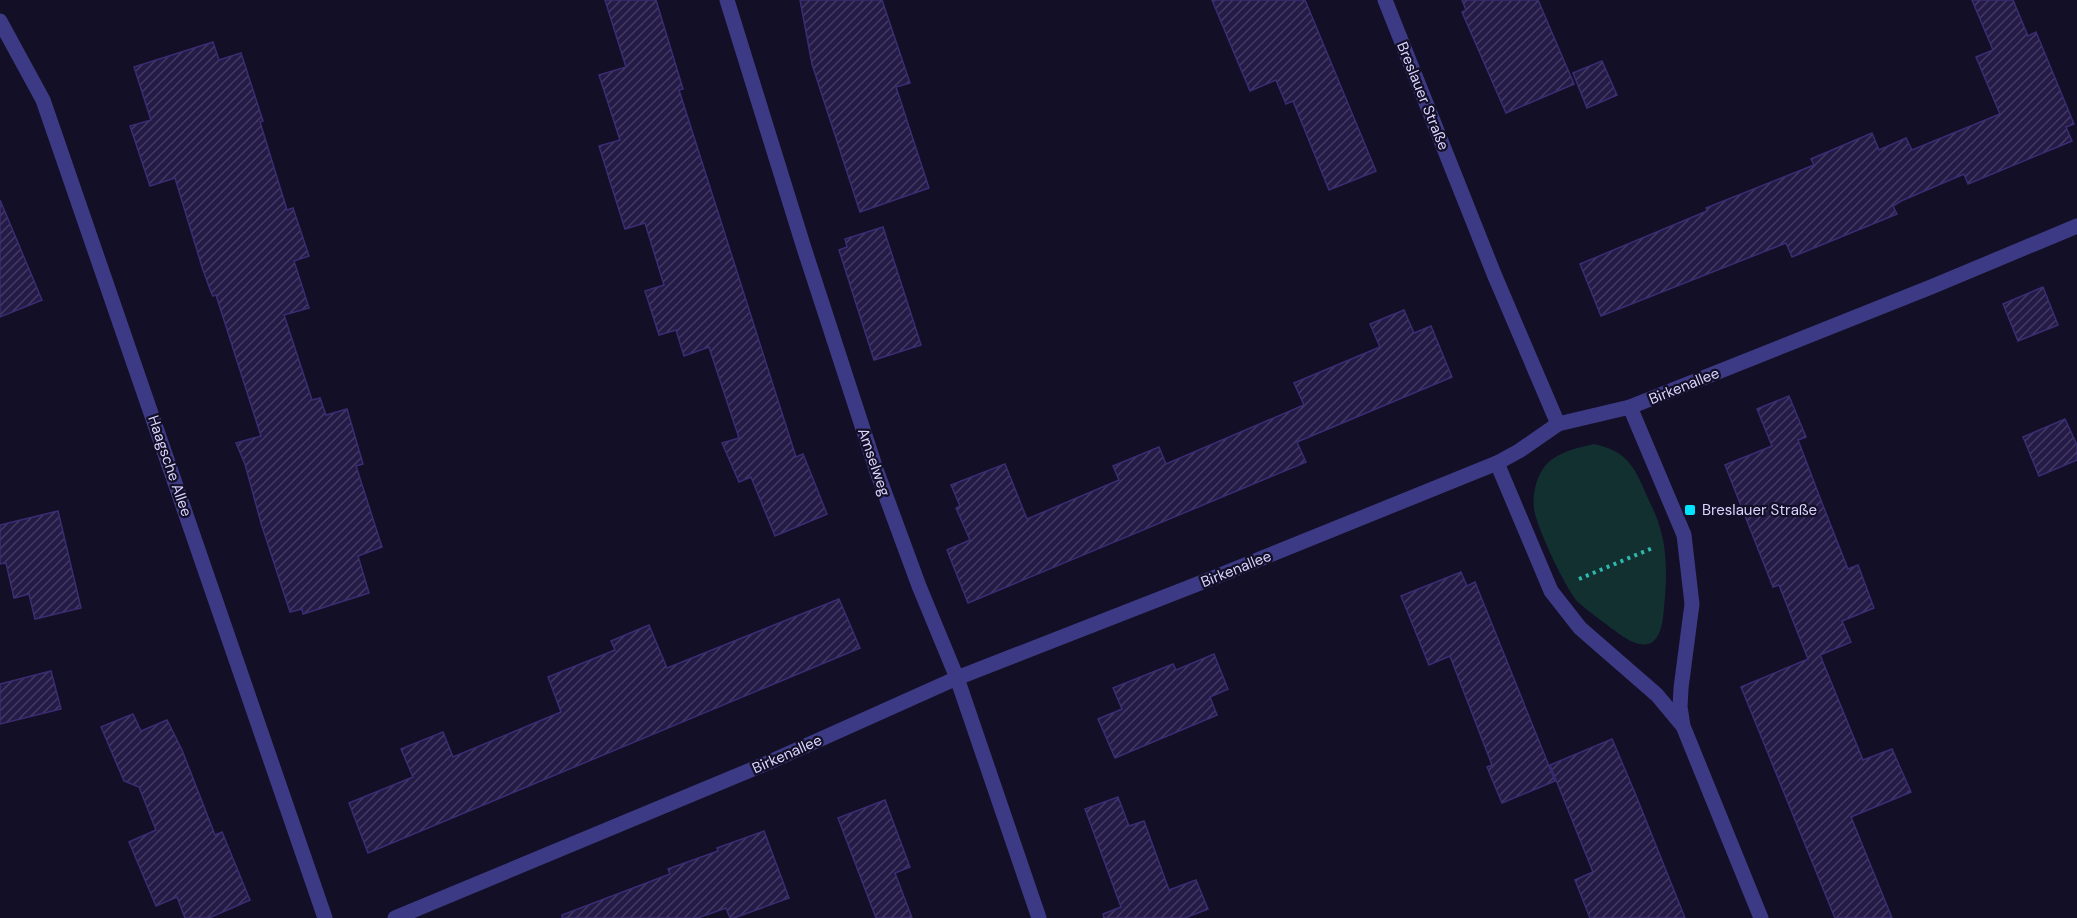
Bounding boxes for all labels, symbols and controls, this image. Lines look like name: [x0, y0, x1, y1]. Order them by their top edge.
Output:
street label: Breslauer Straße: [1392, 39, 1454, 153]
street label: Birkenallee: [1646, 363, 1722, 409]
street label: Haagsche Allee: [143, 413, 197, 519]
street label: Amselweg: [853, 425, 895, 499]
place label: Breslauer Straße: [1702, 500, 1817, 520]
marker: Breslauer Straße: [1683, 503, 1697, 517]
street label: Birkenallee: [1198, 546, 1274, 592]
street label: Birkenallee: [749, 730, 825, 778]

